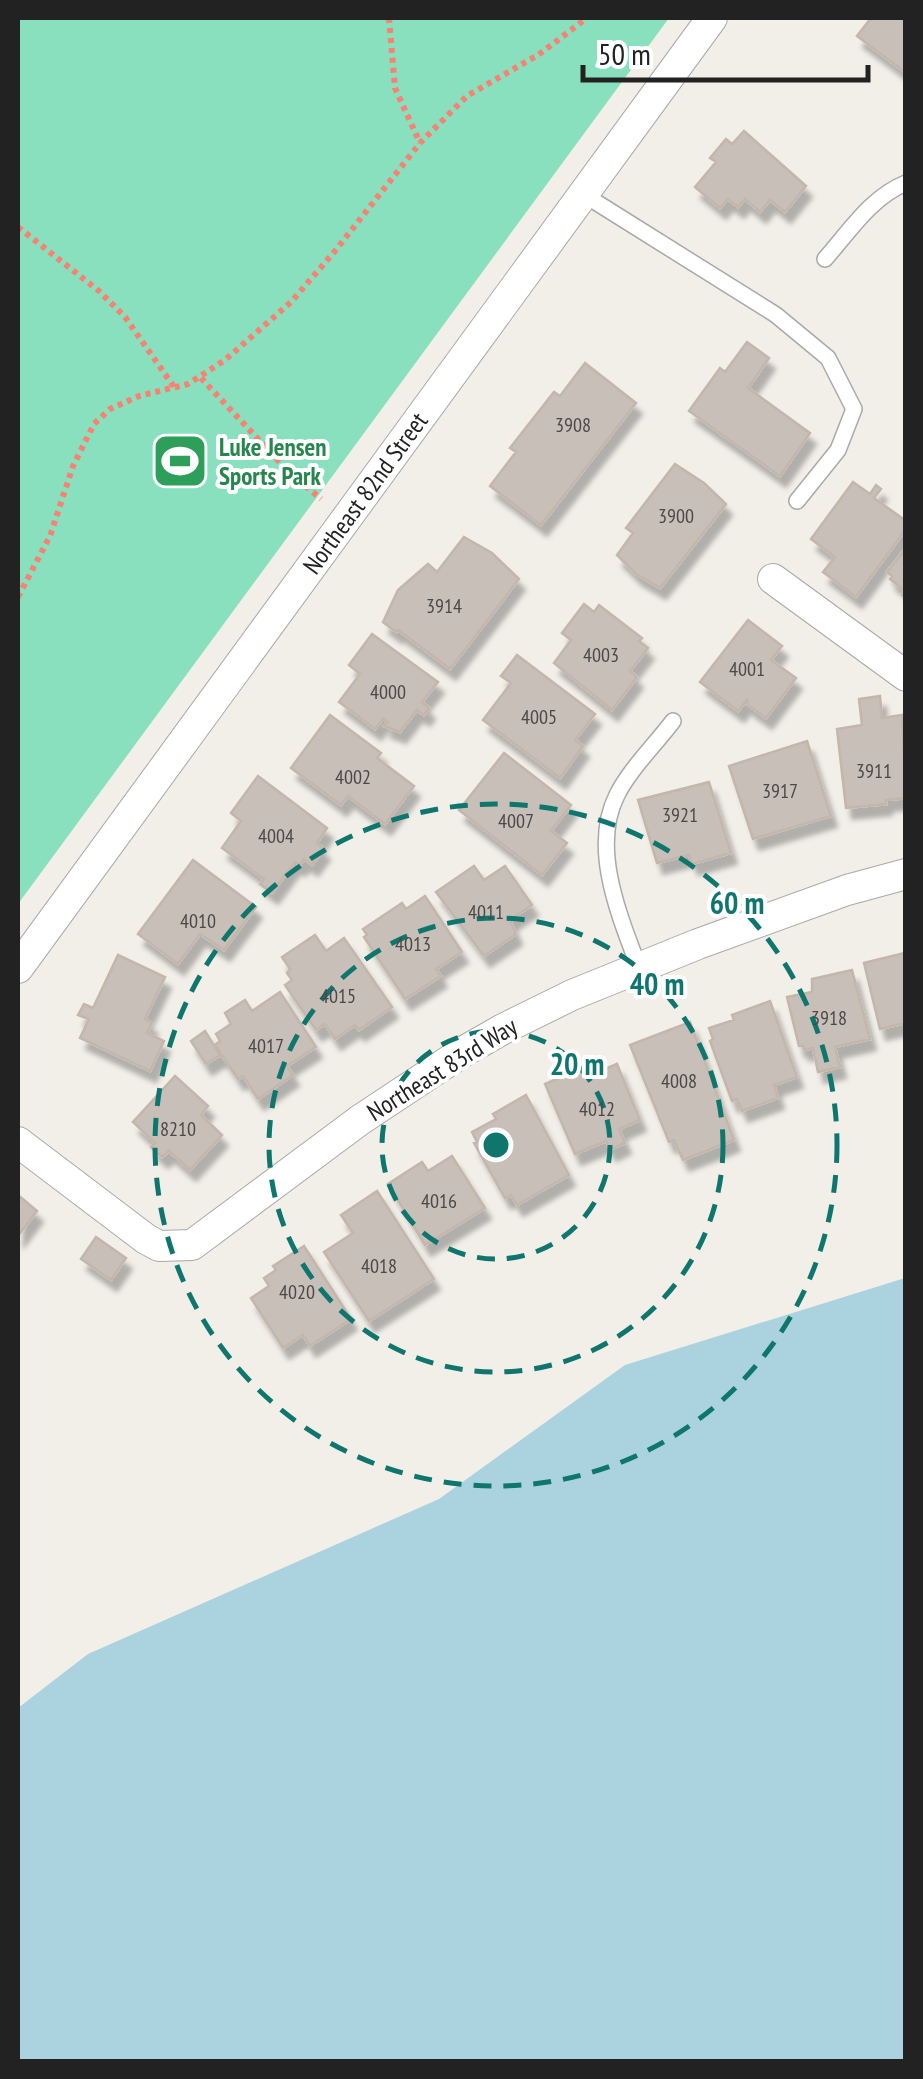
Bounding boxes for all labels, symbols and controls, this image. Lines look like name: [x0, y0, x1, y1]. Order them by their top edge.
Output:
scale bar: [583, 20, 868, 82]
text: 50 m: [598, 34, 651, 73]
street label: Northeast 82nd Street: [296, 406, 434, 580]
house number: 3908: [555, 412, 591, 438]
sports icon: Luke Jensen Sports Park: [150, 431, 210, 491]
place label: Luke Jensen Sports Park: [219, 431, 326, 492]
house number: 3900: [658, 503, 694, 529]
house number: 3914: [426, 593, 462, 619]
house number: 4003: [583, 642, 619, 668]
house number: 4001: [729, 656, 765, 682]
house number: 4000: [370, 679, 406, 705]
house number: 4005: [521, 704, 557, 730]
house number: 3911: [856, 758, 892, 784]
house number: 4002: [335, 764, 371, 790]
house number: 3917: [762, 778, 798, 804]
house number: 3921: [662, 802, 698, 828]
house number: 4007: [498, 808, 534, 834]
house number: 4004: [258, 823, 294, 849]
text: 60 m: [710, 883, 764, 922]
house number: 4011: [468, 899, 504, 925]
house number: 4010: [180, 908, 216, 934]
house number: 4013: [395, 931, 431, 957]
text: 40 m: [630, 964, 684, 1003]
house number: 4015: [320, 983, 356, 1009]
house number: 3918: [811, 1005, 847, 1031]
street label: Northeast 83rd Way: [361, 1010, 523, 1128]
house number: 4017: [248, 1033, 284, 1059]
text: 20 m: [550, 1044, 604, 1083]
house number: 4008: [661, 1068, 697, 1094]
house number: 4012: [579, 1096, 615, 1122]
house number: 8210: [160, 1116, 196, 1142]
centre of rings: [478, 1127, 514, 1163]
house number: 4016: [421, 1188, 457, 1214]
house number: 4018: [361, 1253, 397, 1279]
house number: 4020: [279, 1279, 315, 1305]

